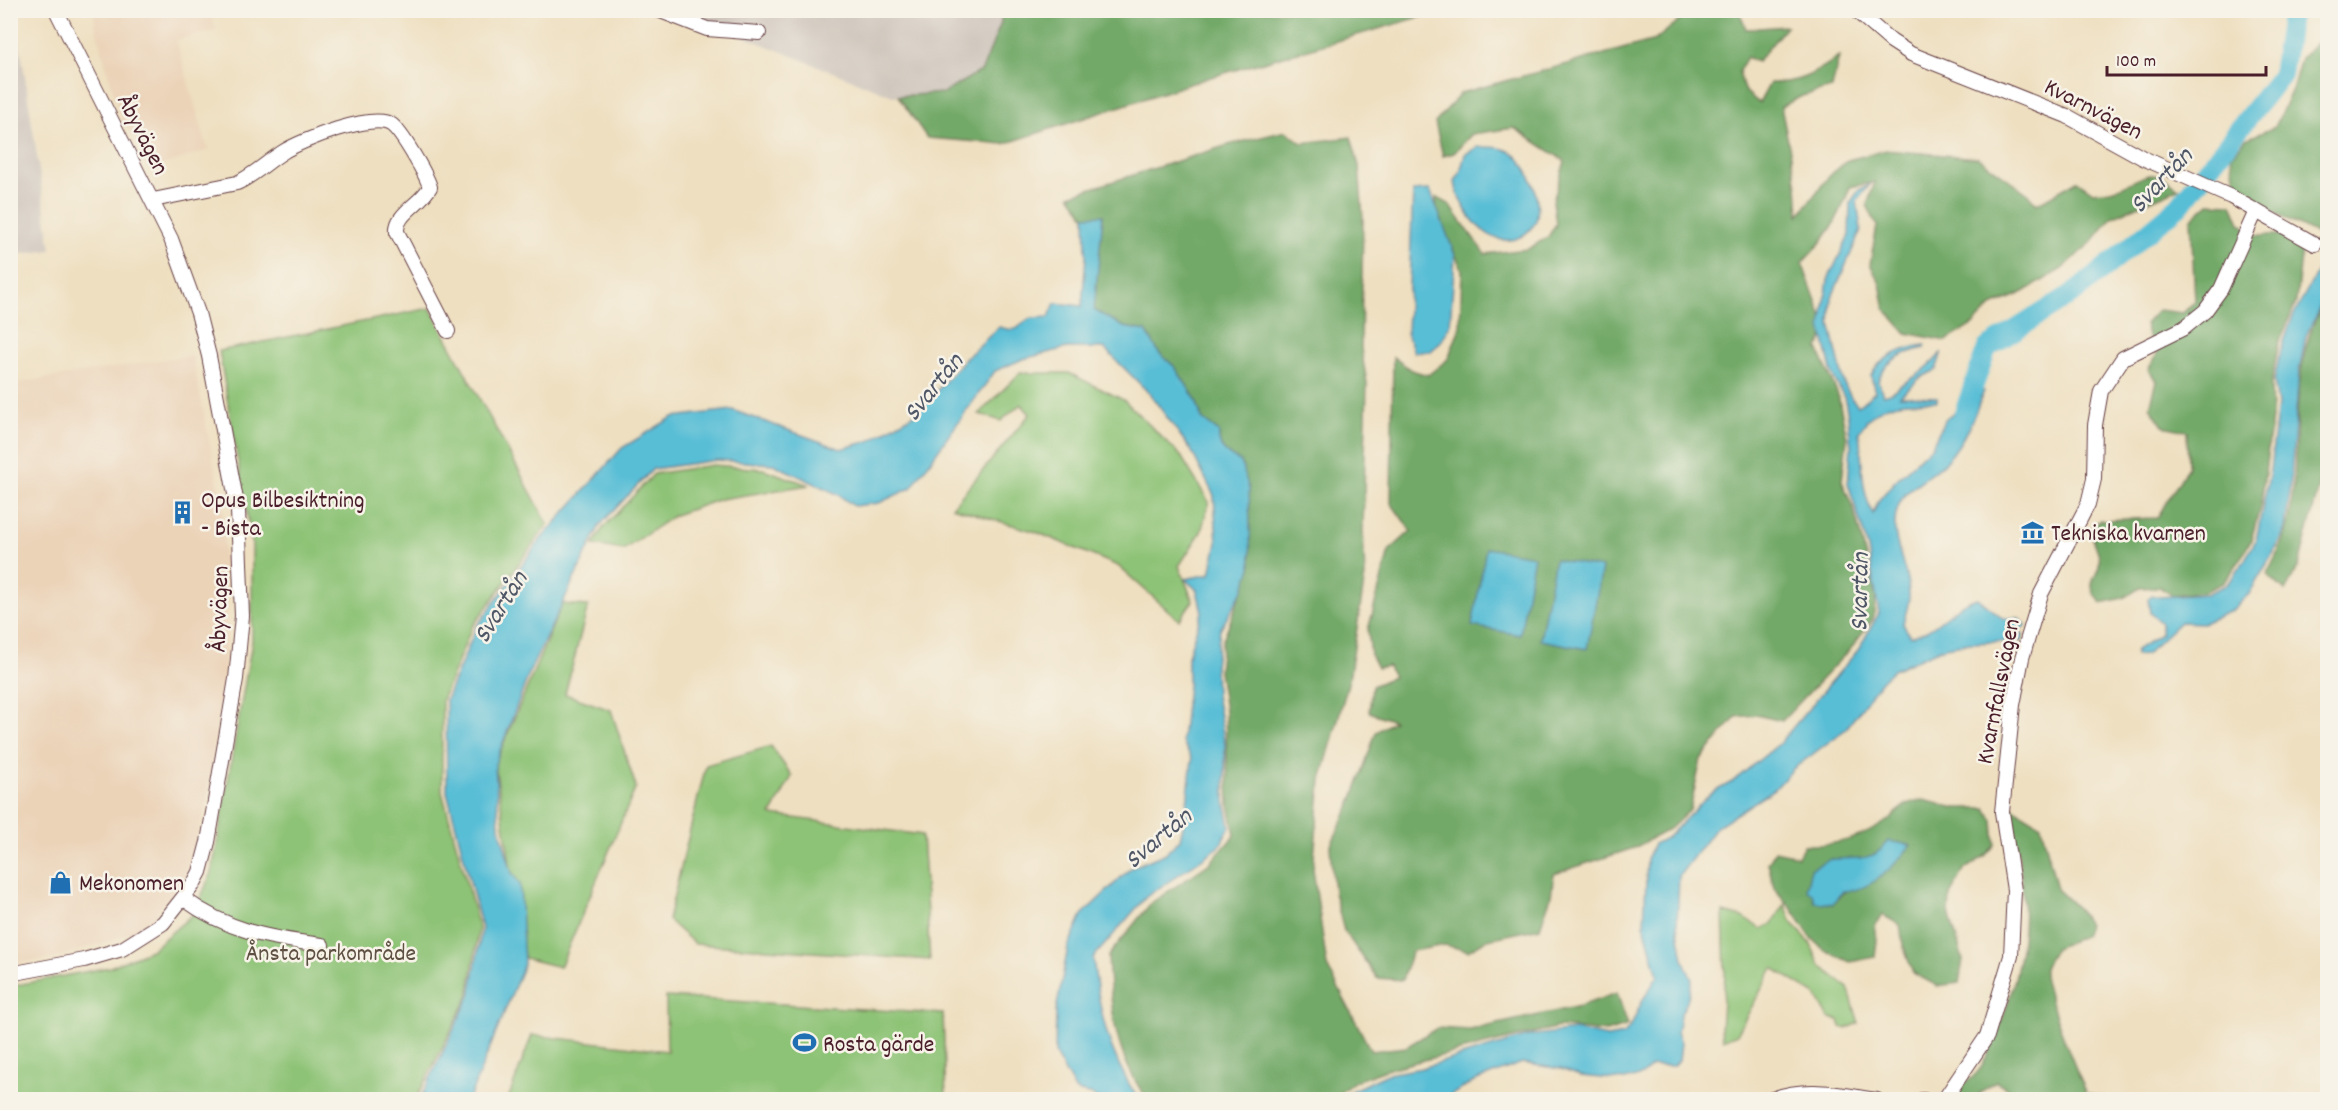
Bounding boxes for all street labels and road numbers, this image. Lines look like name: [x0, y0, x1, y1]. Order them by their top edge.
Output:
street label: Kvarnvägen: [2037, 71, 2148, 150]
street label: Åbyvägen: [107, 89, 176, 182]
street label: Åbyvägen: [202, 565, 240, 653]
street label: Kvarnfallsvägen: [1969, 616, 2031, 767]

